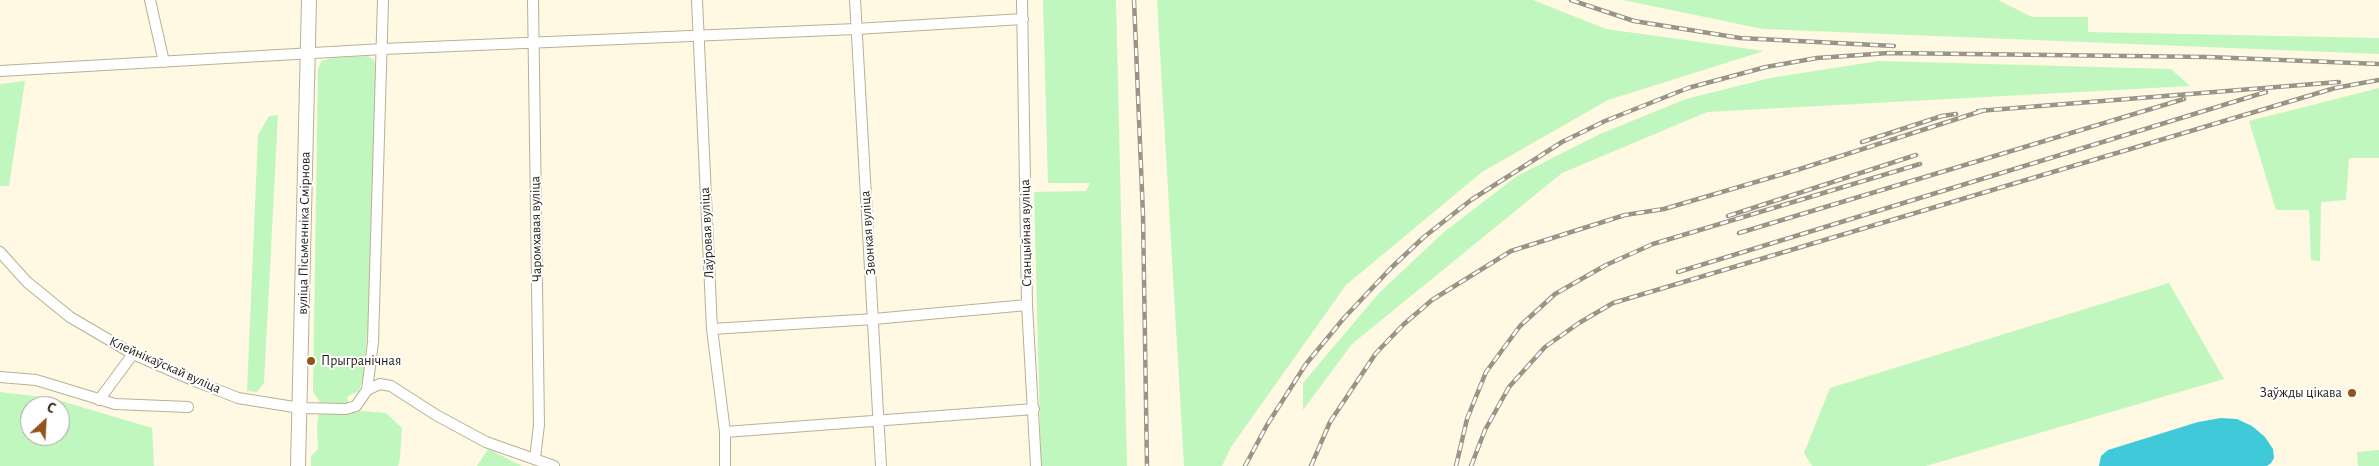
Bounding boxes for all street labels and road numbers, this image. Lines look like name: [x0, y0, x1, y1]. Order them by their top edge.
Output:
street label: вуліца Пісьменніка Смірнова: [294, 151, 314, 315]
street label: Чаромхавая вуліца: [527, 176, 545, 282]
street label: Станцыйная вуліца: [1017, 179, 1035, 287]
street label: Лаўровая вуліца: [696, 187, 718, 279]
street label: Звонкая вуліца: [857, 190, 879, 276]
street label: Клейнікаўскай вуліца: [107, 333, 223, 397]

